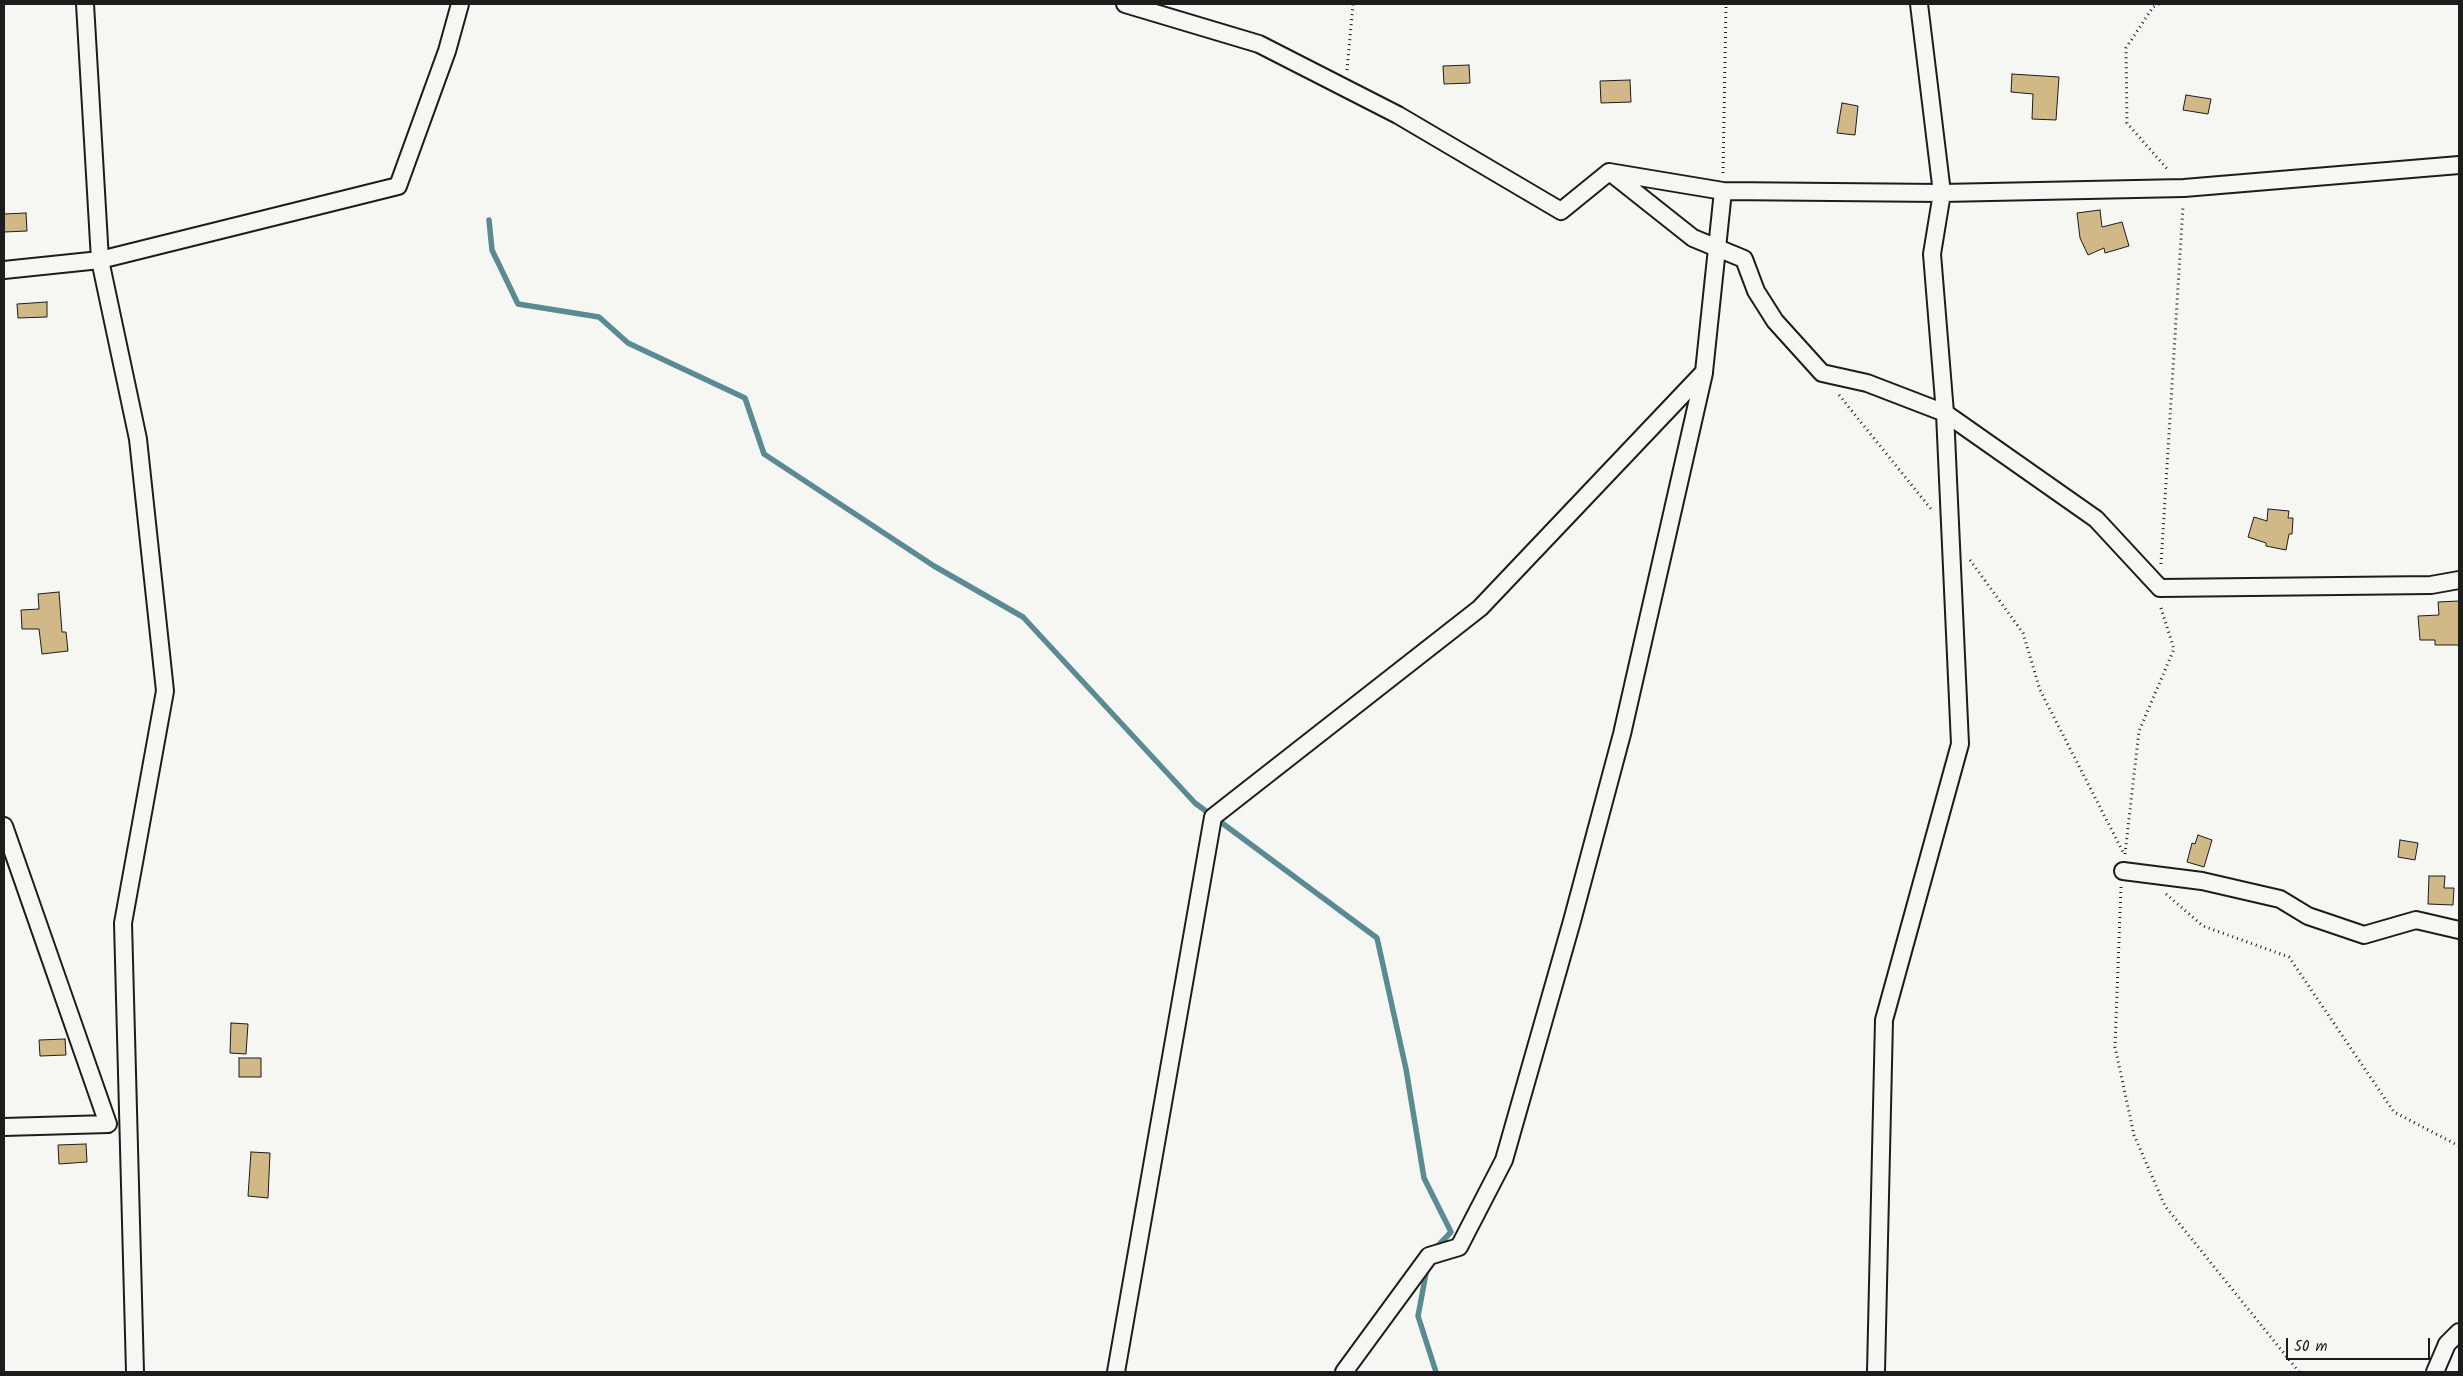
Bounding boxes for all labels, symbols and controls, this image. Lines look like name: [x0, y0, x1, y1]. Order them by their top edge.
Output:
scale bar: [2288, 1328, 2432, 1360]
text: 50 m: [2294, 1335, 2328, 1359]

